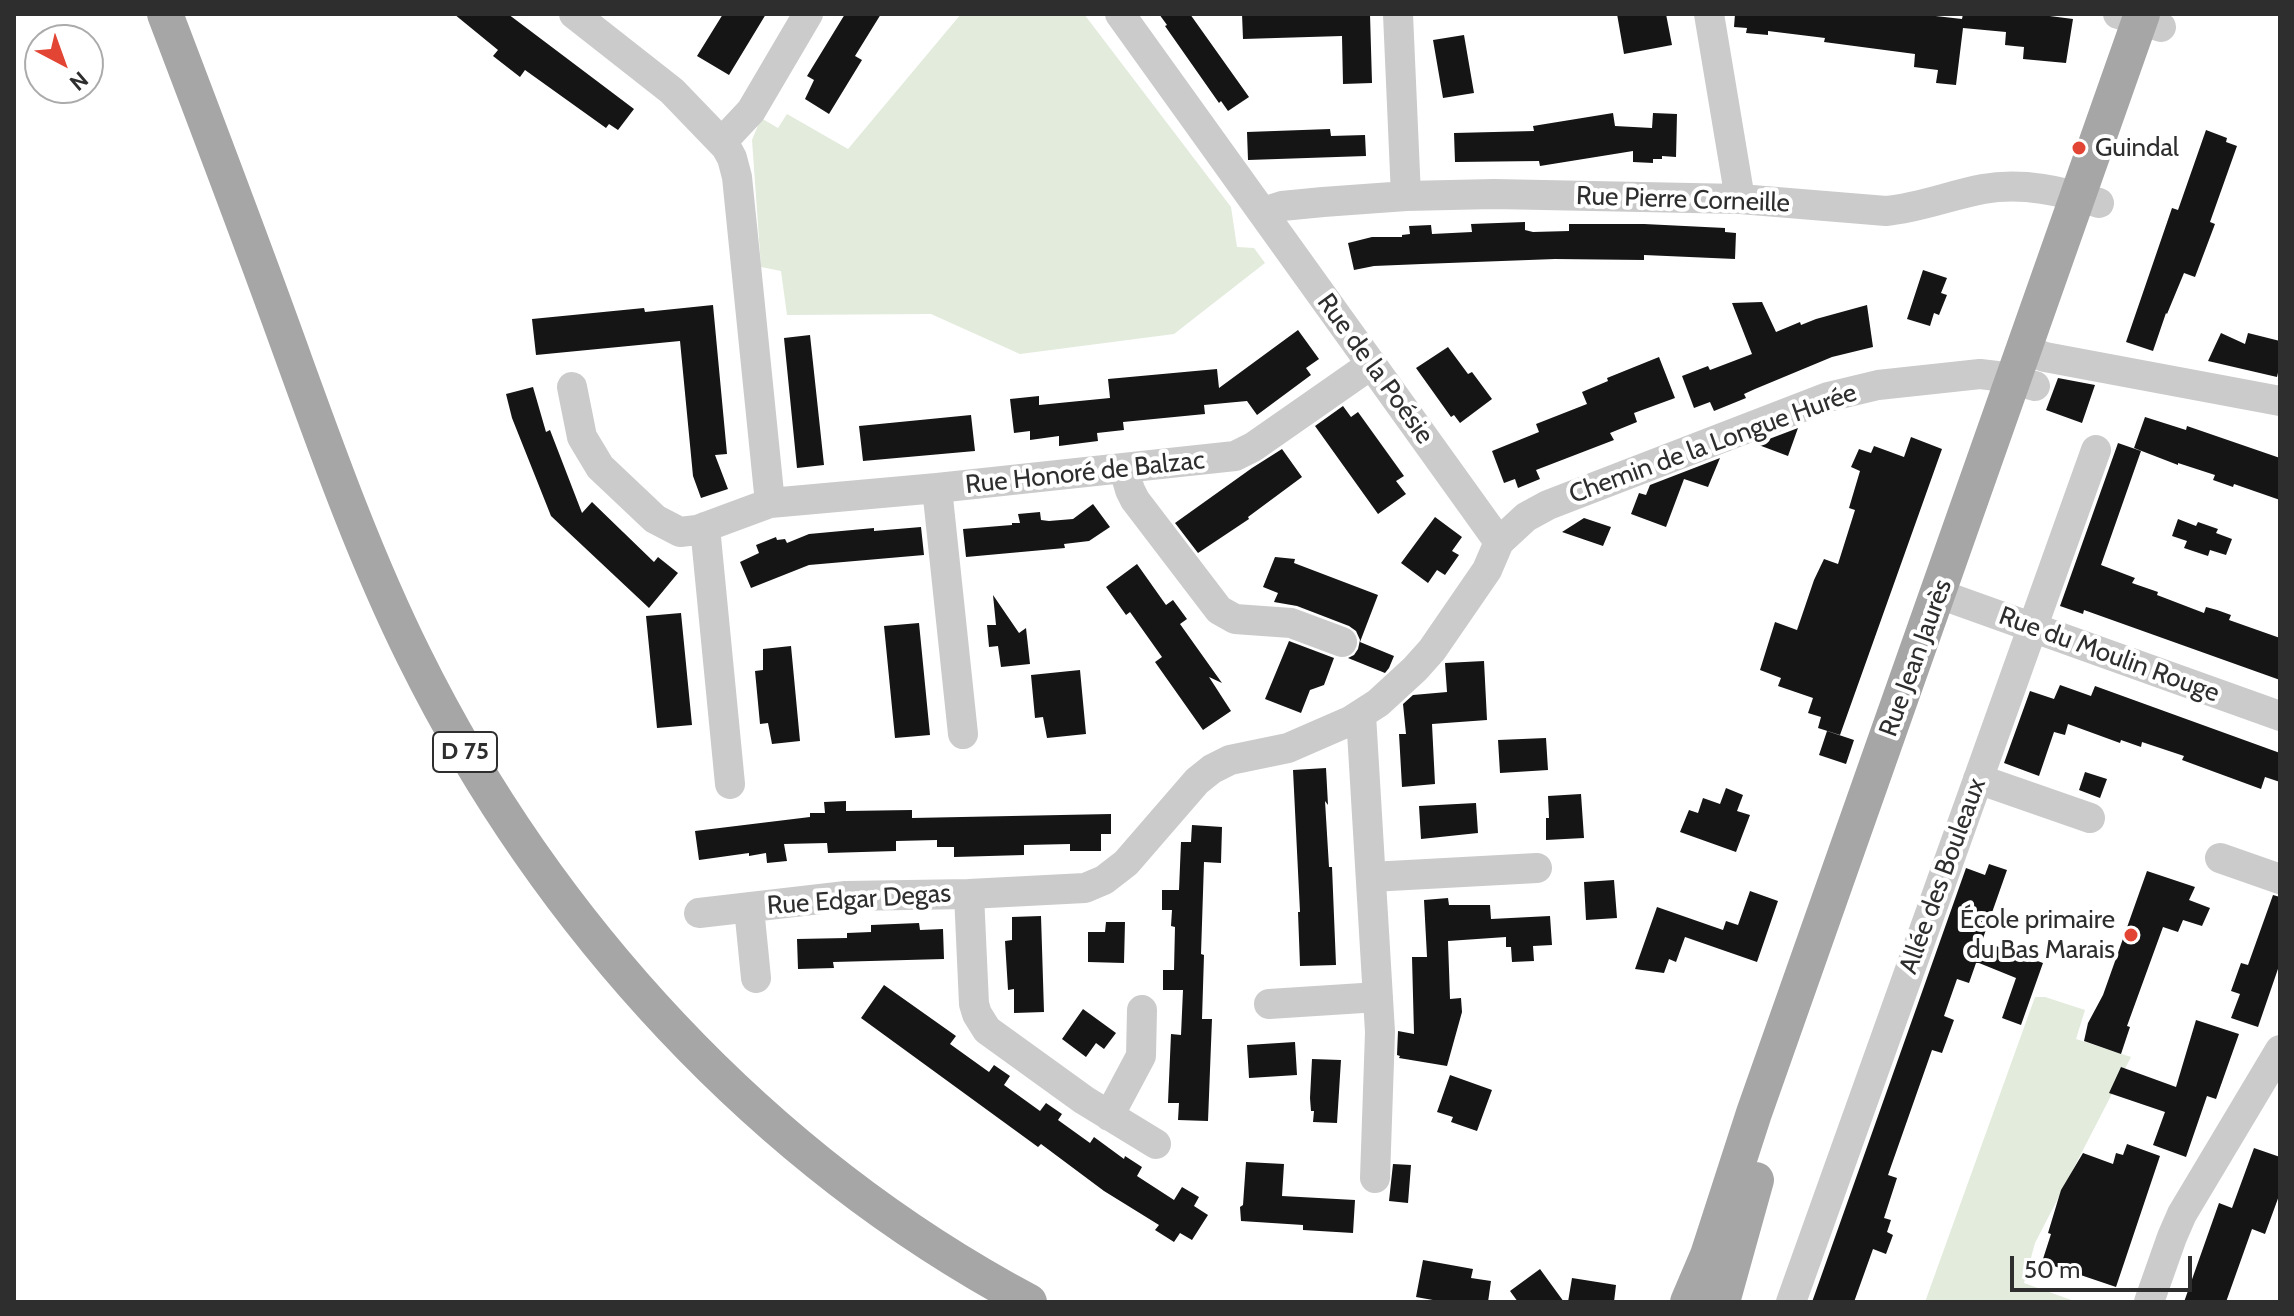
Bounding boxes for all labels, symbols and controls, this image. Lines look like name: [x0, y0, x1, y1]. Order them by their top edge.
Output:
north arrow: [24, 24, 104, 104]
text: N: [64, 66, 93, 96]
place label: Guindal: [2095, 132, 2179, 164]
marker: Guindal: [2070, 139, 2088, 157]
street label: Rue Pierre Corneille: [1576, 181, 1790, 219]
street label: Rue de la Poésie: [1310, 288, 1440, 450]
street label: Chemin de la Longue Hurée: [1565, 377, 1861, 511]
street label: Rue Honoré de Balzac: [964, 445, 1206, 501]
street label: Rue Jean Jaurès: [1873, 575, 1959, 741]
street label: Rue du Moulin Rouge: [1995, 601, 2223, 709]
road number: D 75: [433, 732, 497, 772]
street label: Allée des Bouleaux: [1893, 774, 1993, 978]
street label: Rue Edgar Degas: [766, 878, 952, 922]
place label: École primaire du Bas Marais: [1960, 904, 2115, 966]
marker: École primaire du Bas Marais: [2122, 926, 2140, 944]
scale bar: [2014, 1240, 2196, 1290]
text: 50 m: [2024, 1255, 2080, 1284]

